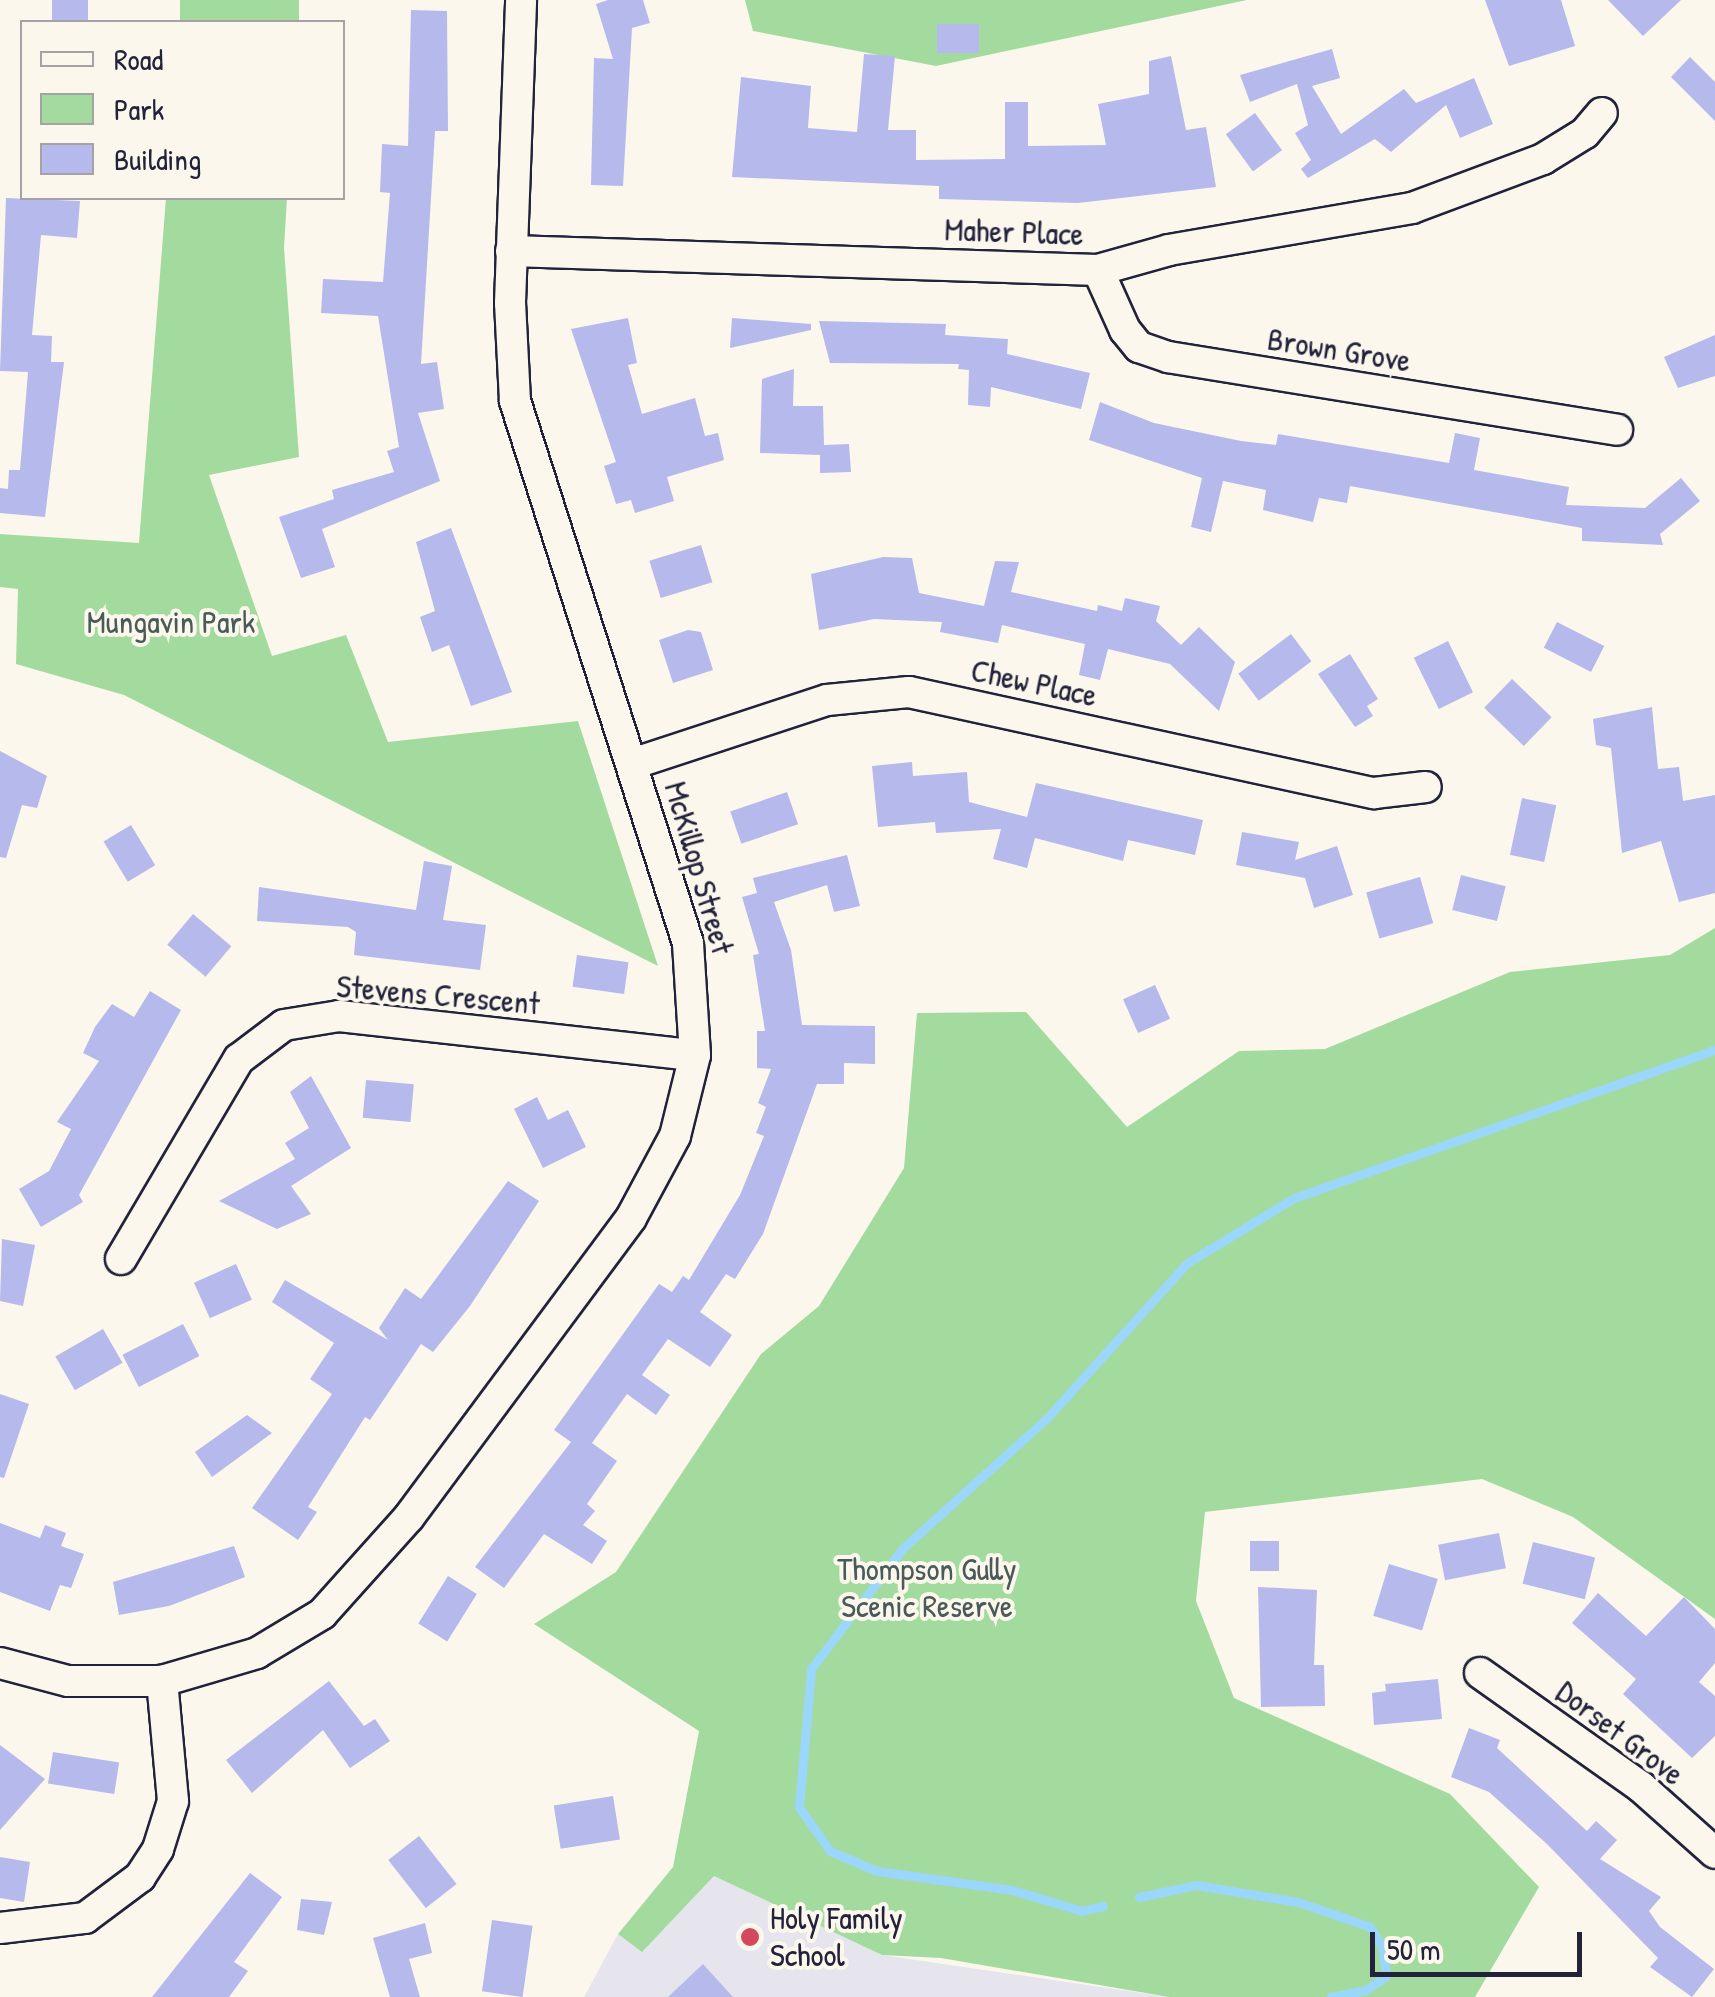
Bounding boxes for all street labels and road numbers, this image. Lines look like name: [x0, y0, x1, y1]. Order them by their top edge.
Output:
street label: Maher Place: [944, 210, 1084, 254]
street label: Brown Grove: [1265, 320, 1413, 380]
street label: Chew Place: [968, 651, 1100, 715]
street label: McKillop Street: [656, 777, 742, 959]
street label: Stevens Crescent: [335, 967, 541, 1023]
street label: Dorset Grove: [1549, 1673, 1691, 1793]

